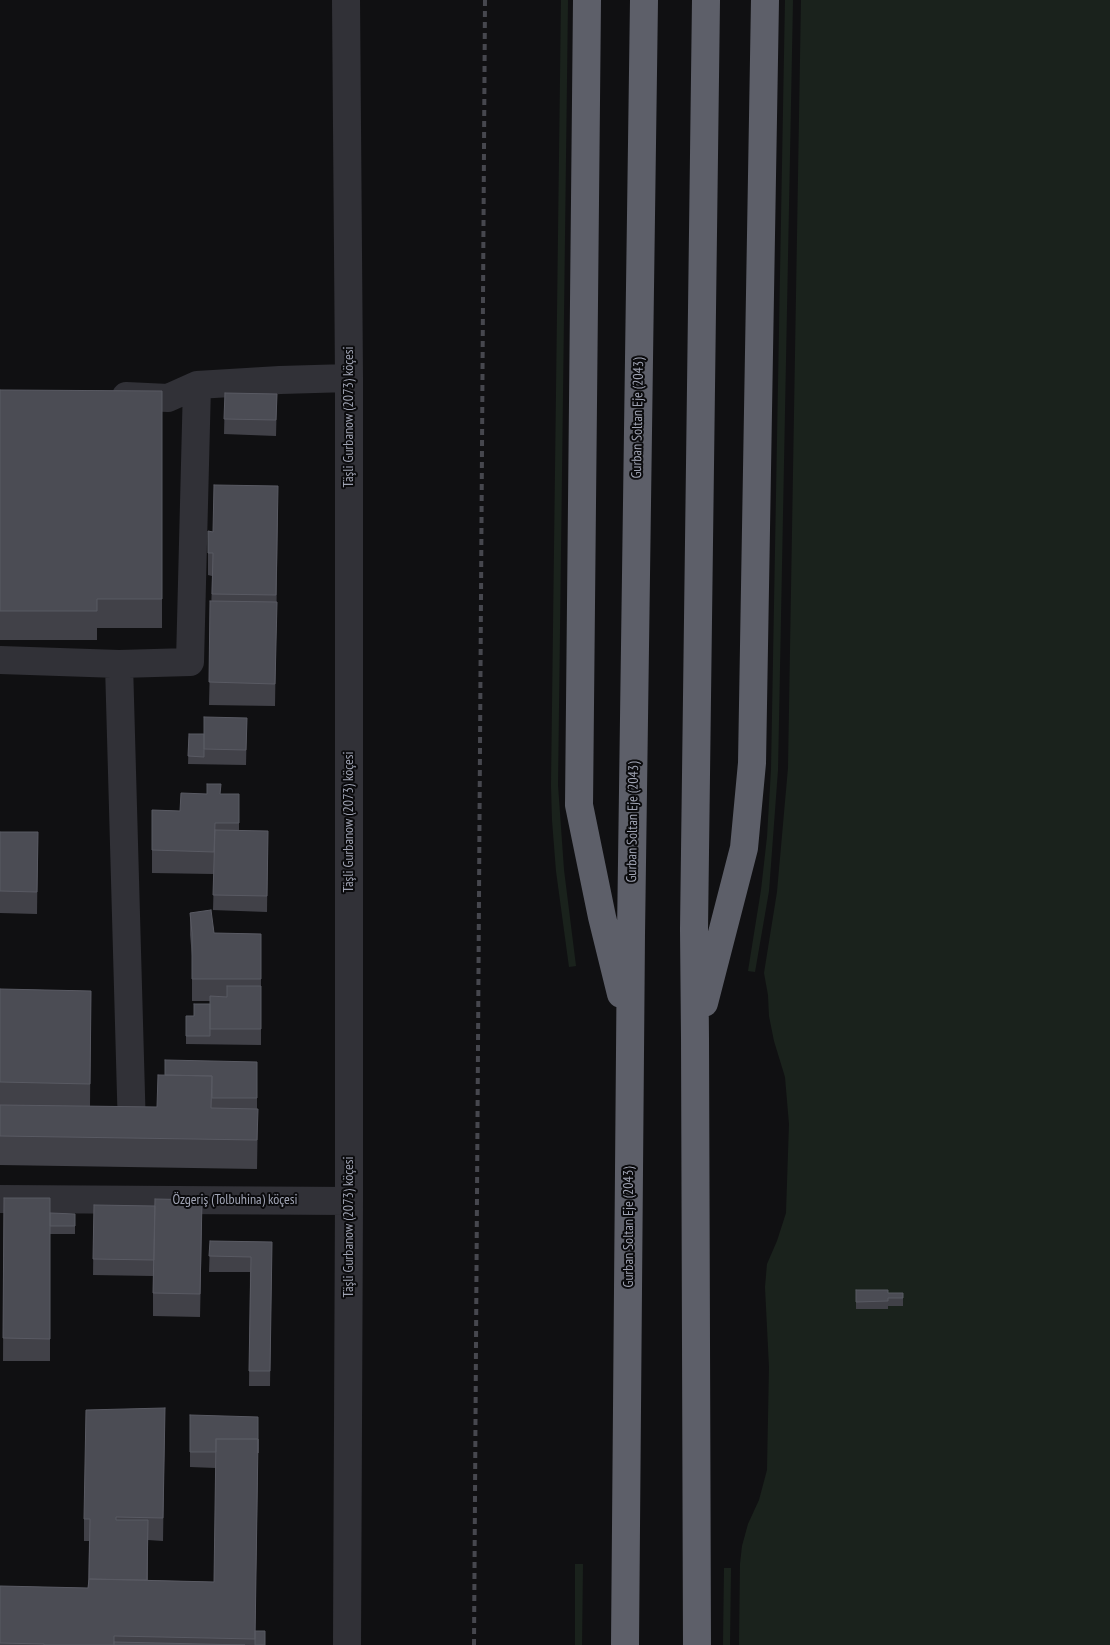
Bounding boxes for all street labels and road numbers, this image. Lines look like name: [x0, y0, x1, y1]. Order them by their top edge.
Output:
street label: Täşli Gurbanow (2073) köçesi: [341, 346, 357, 488]
street label: Gurban Soltan Eje (2043): [629, 357, 647, 479]
street label: Täşli Gurbanow (2073) köçesi: [341, 751, 357, 893]
street label: Gurban Soltan Eje (2043): [624, 761, 642, 883]
street label: Täşli Gurbanow (2073) köçesi: [341, 1156, 357, 1298]
street label: Gurban Soltan Eje (2043): [621, 1167, 637, 1287]
street label: Özgeriş (Tolbuhina) köçesi: [172, 1192, 298, 1208]

